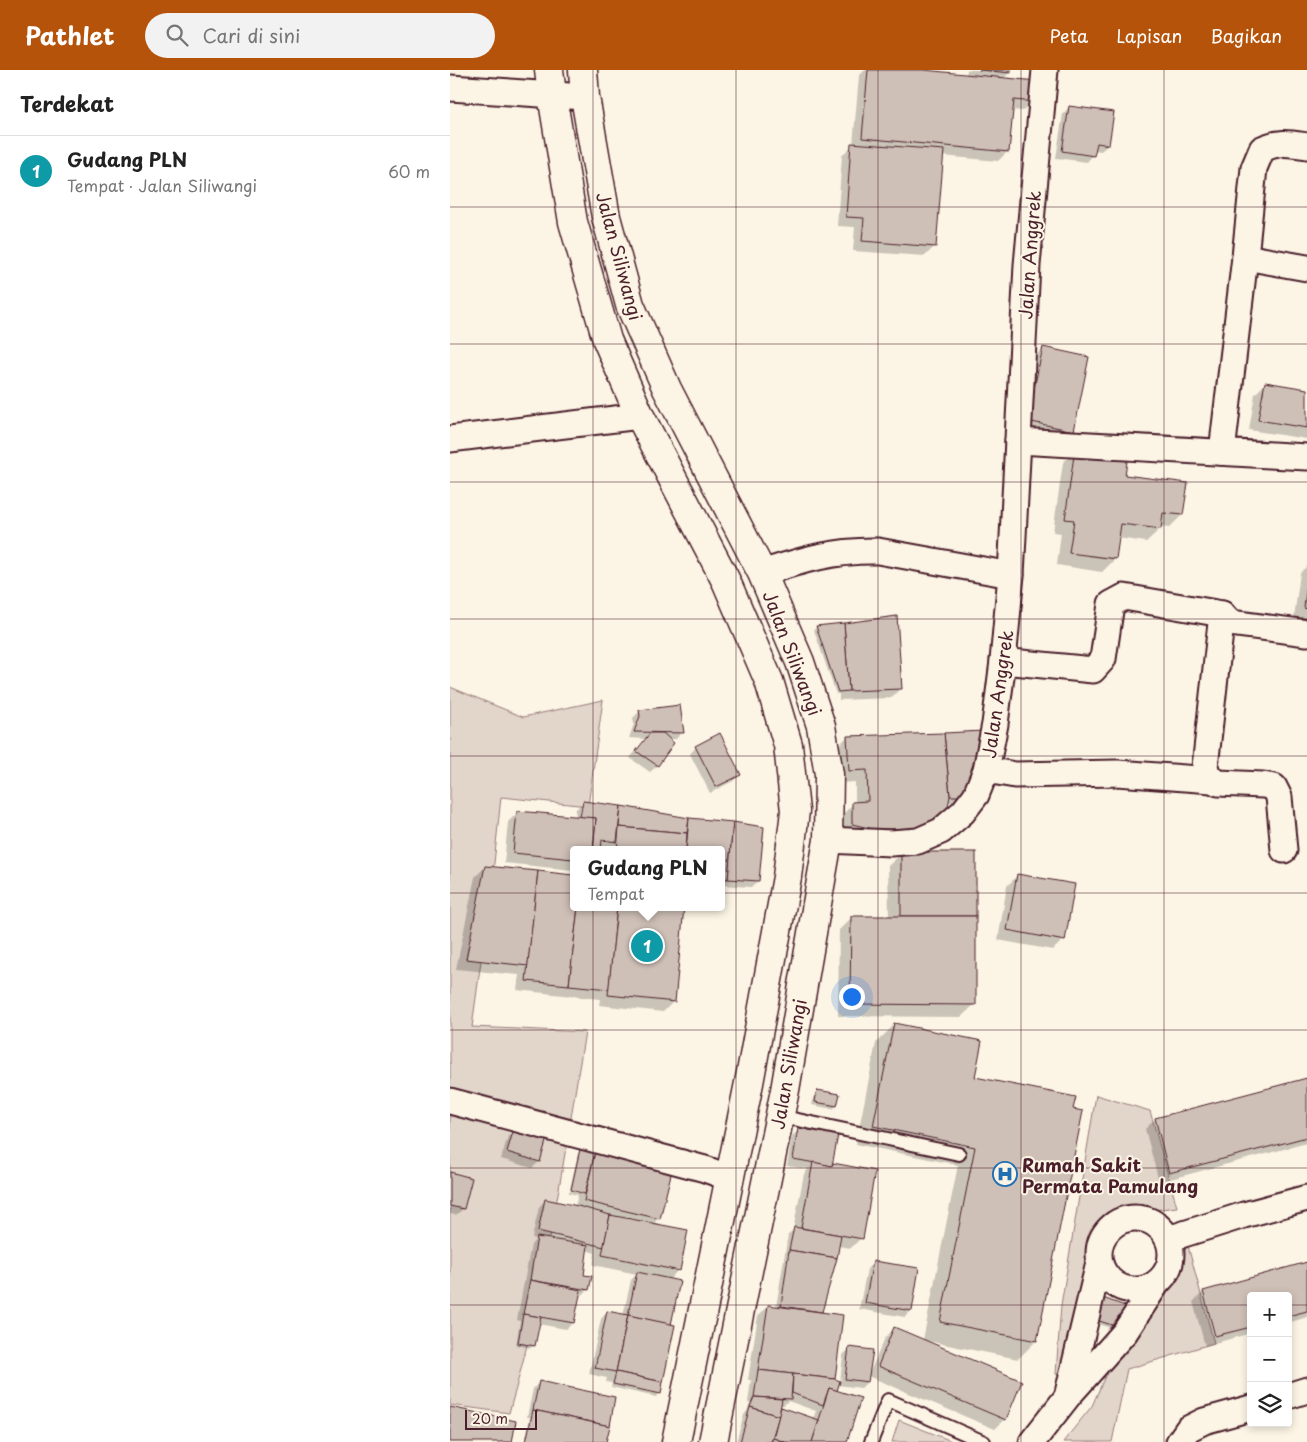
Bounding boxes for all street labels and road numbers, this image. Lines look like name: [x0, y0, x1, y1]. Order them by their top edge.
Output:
street label: Jalan Siliwangi: [590, 189, 650, 323]
street label: Jalan Anggrek: [1011, 190, 1047, 320]
street label: Jalan Siliwangi: [757, 587, 829, 719]
street label: Jalan Anggrek: [975, 628, 1019, 760]
street label: Jalan Siliwangi: [763, 997, 813, 1131]

